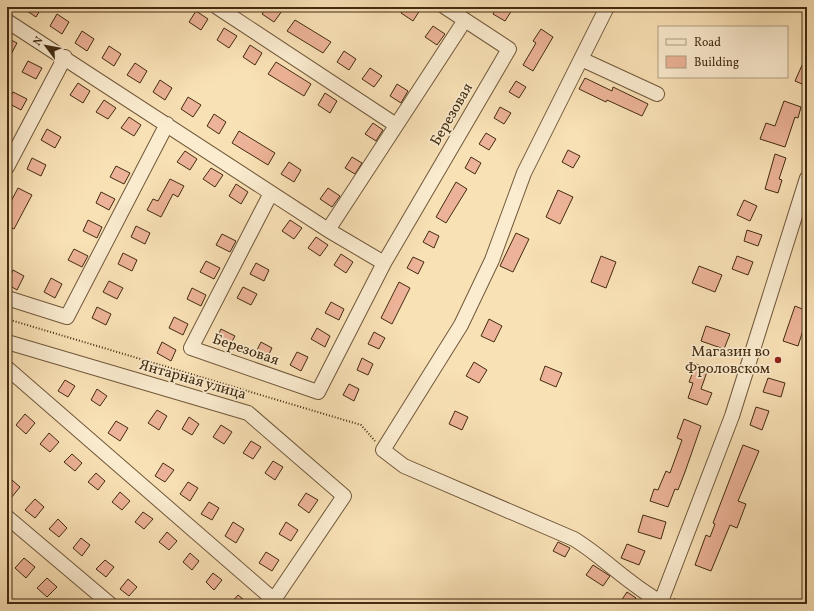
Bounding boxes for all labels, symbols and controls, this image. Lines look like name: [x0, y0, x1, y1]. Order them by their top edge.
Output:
north arrow: [26, 26, 66, 66]
legend: [658, 26, 788, 78]
text: N: [30, 34, 47, 49]
text: Road: [694, 35, 721, 51]
text: Building: [694, 55, 739, 71]
street label: Березовая: [426, 79, 479, 150]
street label: Березовая: [209, 329, 282, 372]
place label: Магазин во Фроловском: [685, 342, 770, 380]
street label: Янтарная улица: [137, 355, 249, 406]
marker: Магазин во Фроловском: [773, 355, 783, 365]

